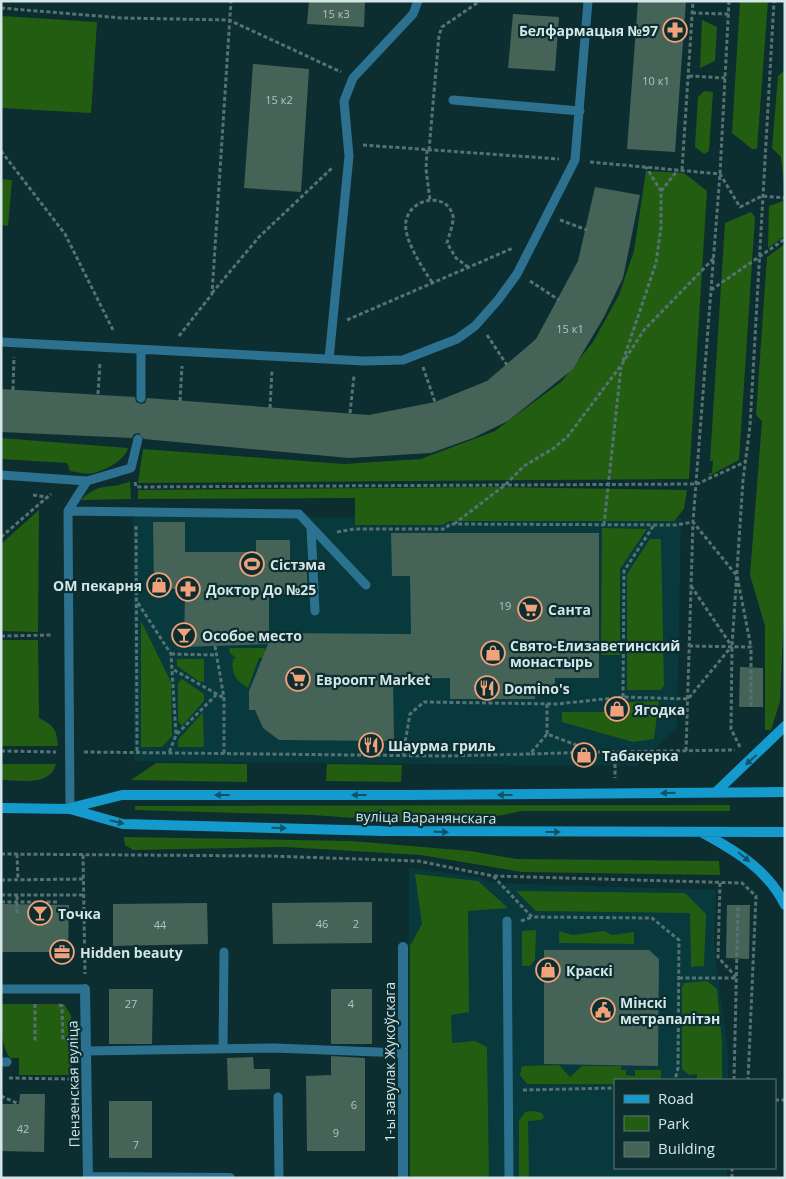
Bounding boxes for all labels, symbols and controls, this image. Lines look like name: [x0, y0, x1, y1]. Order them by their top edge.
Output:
house number: 15 к3: [322, 6, 350, 21]
pharmacy icon: Белфармацыя №97: [662, 17, 688, 43]
place label: Белфармацыя №97: [519, 21, 658, 40]
house number: 10 к1: [642, 73, 670, 88]
house number: 15 к2: [265, 92, 293, 107]
house number: 15 к1: [556, 321, 584, 336]
sports icon: Сістэма: [239, 551, 265, 577]
place label: Сістэма: [270, 555, 326, 574]
shop icon: ОМ пекарня: [146, 572, 172, 598]
place label: ОМ пекарня: [53, 576, 142, 595]
pharmacy icon: Доктор До №25: [175, 576, 201, 602]
place label: Доктор До №25: [206, 580, 316, 599]
supermarket icon: Санта: [517, 596, 543, 622]
house number: 19: [499, 598, 511, 613]
place label: Санта: [548, 600, 591, 619]
bar icon: Особое место: [171, 622, 197, 648]
place label: Особое место: [202, 626, 302, 645]
place label: Свято-Елизаветинский монастырь: [510, 636, 680, 671]
shop icon: Свято-Елизаветинский монастырь: [480, 640, 506, 666]
supermarket icon: Евроопт Market: [285, 666, 311, 692]
place label: Евроопт Market: [316, 670, 430, 689]
restaurant icon: Domino's: [474, 675, 500, 701]
place label: Domino's: [504, 679, 570, 698]
shop icon: Ягодка: [604, 696, 630, 722]
place label: Ягодка: [633, 700, 685, 719]
restaurant icon: Шаурма гриль: [358, 732, 384, 758]
place label: Шаурма гриль: [388, 736, 496, 755]
shop icon: Табакерка: [571, 742, 597, 768]
place label: Табакерка: [602, 746, 679, 765]
one-way arrow: [746, 754, 758, 766]
one-way arrow: [660, 790, 676, 798]
one-way arrow: [213, 791, 229, 799]
one-way arrow: [350, 791, 366, 799]
one-way arrow: [497, 791, 513, 799]
street label: вуліца Варанянскага: [355, 806, 497, 828]
one-way arrow: [109, 818, 124, 826]
one-way arrow: [271, 824, 287, 832]
one-way arrow: [433, 828, 449, 836]
one-way arrow: [545, 828, 561, 836]
one-way arrow: [737, 852, 750, 863]
bar icon: Точка: [27, 900, 53, 926]
place label: Точка: [58, 904, 101, 923]
house number: 46: [316, 916, 328, 931]
house number: 2: [353, 916, 359, 931]
house number: 44: [154, 917, 167, 932]
office icon: Hidden beauty: [49, 939, 75, 965]
place label: Hidden beauty: [80, 943, 183, 962]
shop icon: Краскі: [535, 957, 561, 983]
place label: Краскі: [566, 961, 613, 980]
street label: 1-ы завулак Жукоўскага: [380, 982, 399, 1142]
place label: Мінскі метрапалітэн: [620, 993, 720, 1028]
house number: 27: [125, 996, 137, 1011]
house number: 4: [348, 996, 355, 1011]
public building icon: Мінскі метрапалітэн: [590, 997, 616, 1023]
street label: Пензенская вуліца: [62, 1021, 84, 1147]
legend: [614, 1079, 776, 1169]
text: Road: [658, 1088, 694, 1108]
house number: 6: [351, 1097, 357, 1112]
text: Park: [658, 1113, 689, 1133]
house number: 42: [17, 1121, 29, 1136]
house number: 9: [333, 1125, 339, 1140]
house number: 7: [133, 1137, 139, 1152]
text: Building: [658, 1138, 715, 1158]

